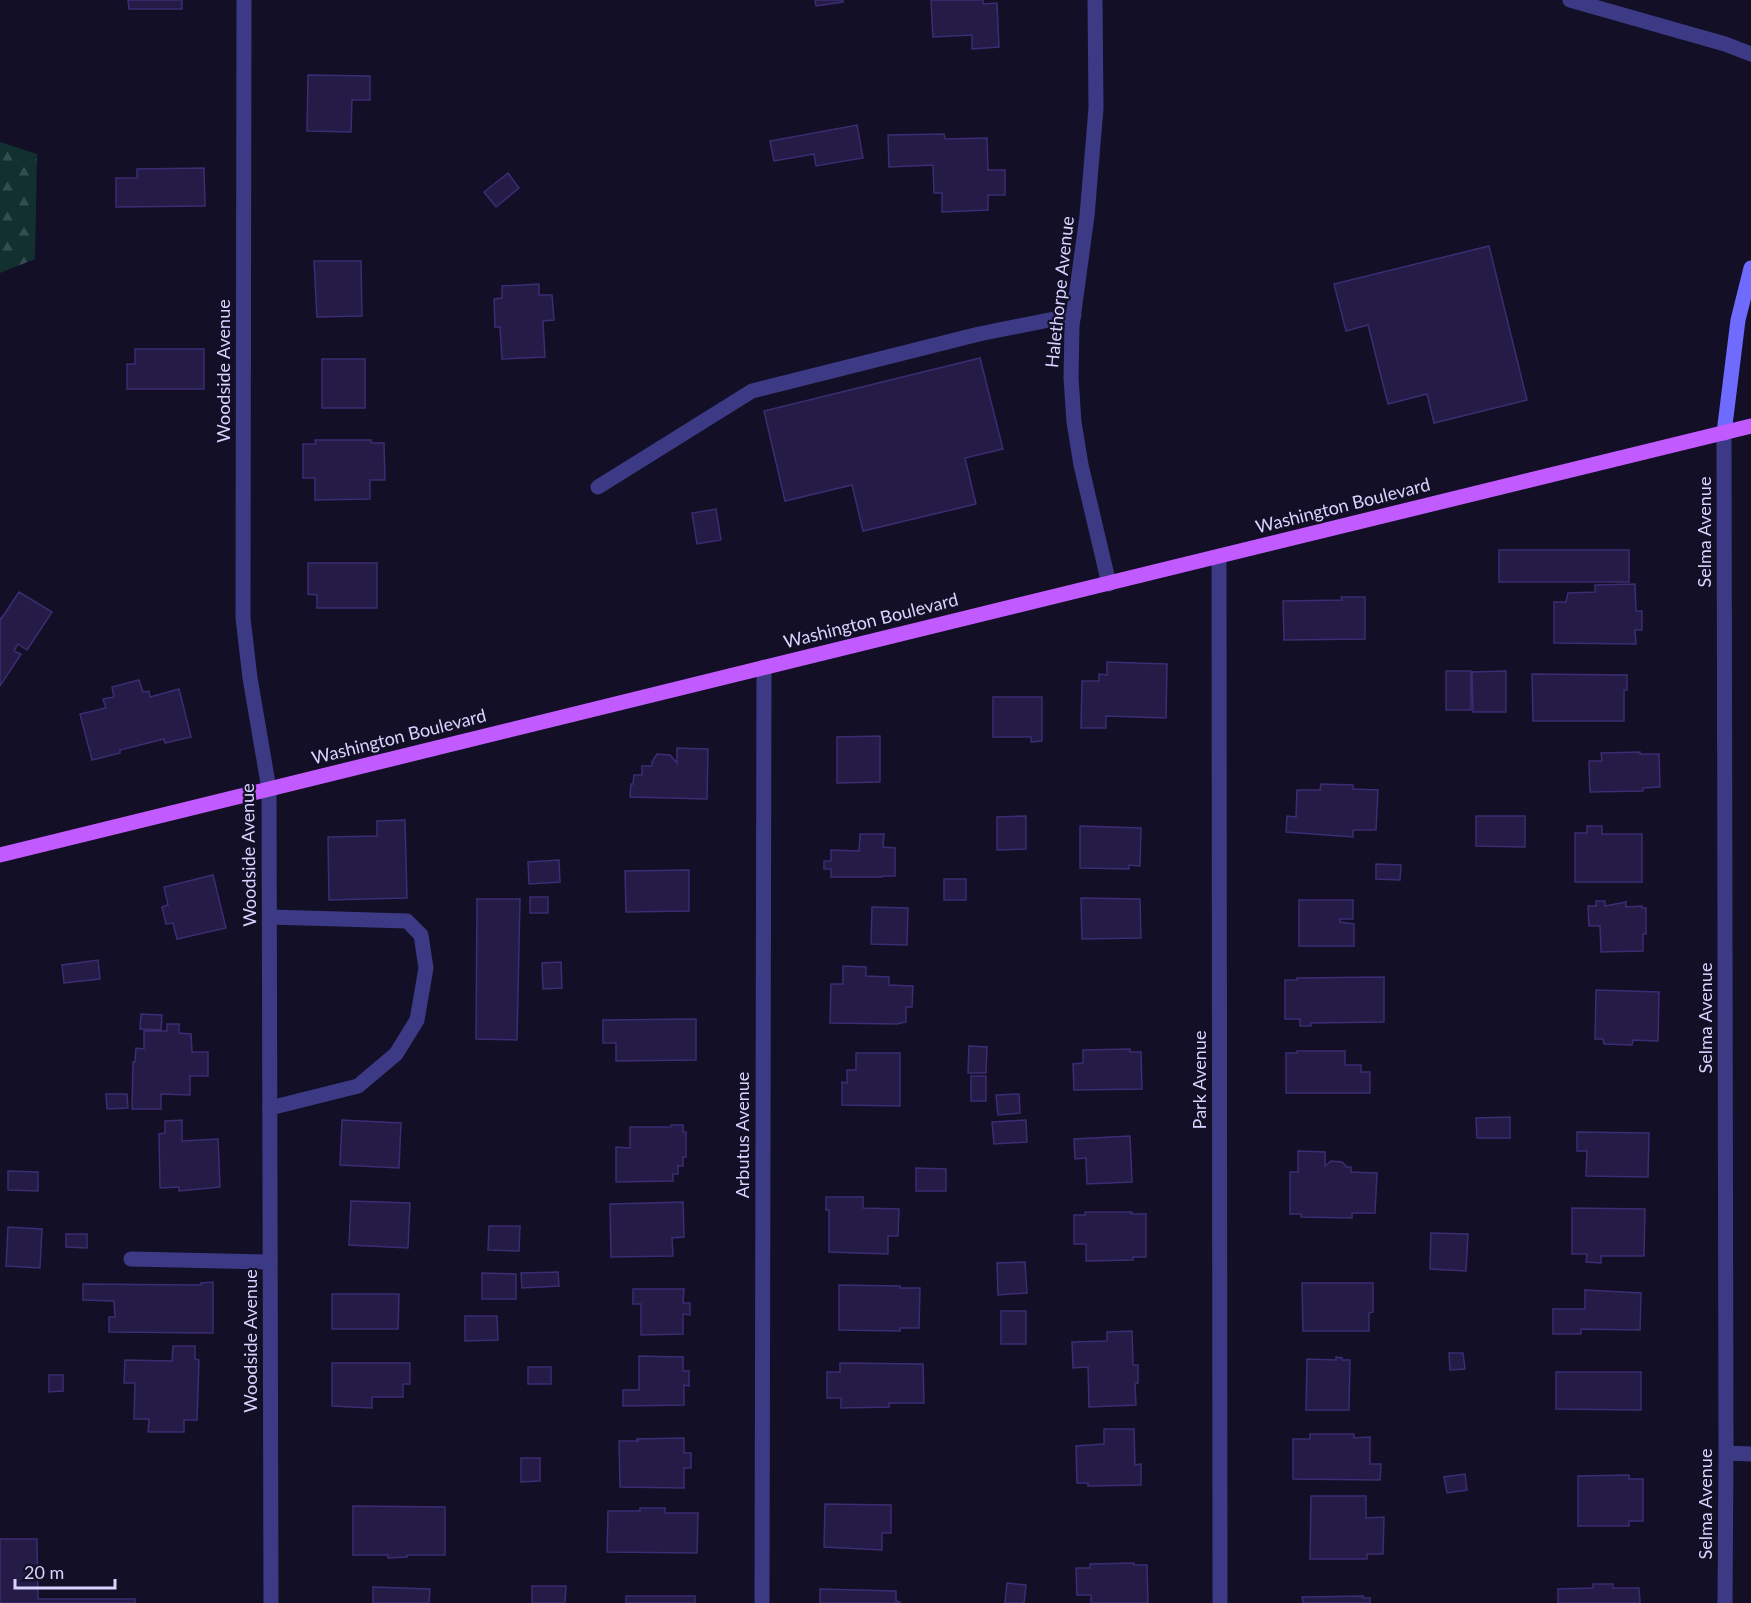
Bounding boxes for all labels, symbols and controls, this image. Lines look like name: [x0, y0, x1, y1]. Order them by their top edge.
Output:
street label: Halethorpe Avenue: [1040, 215, 1078, 369]
street label: Woodside Avenue: [212, 299, 234, 443]
street label: Washington Boulevard: [1253, 473, 1432, 537]
street label: Selma Avenue: [1693, 477, 1715, 587]
street label: Washington Boulevard: [781, 588, 960, 652]
street label: Washington Boulevard: [309, 704, 488, 768]
street label: Woodside Avenue: [236, 783, 260, 927]
street label: Selma Avenue: [1694, 963, 1716, 1073]
street label: Park Avenue: [1188, 1031, 1210, 1129]
street label: Arbutus Avenue: [731, 1072, 753, 1198]
street label: Woodside Avenue: [239, 1269, 261, 1413]
street label: Selma Avenue: [1694, 1449, 1716, 1559]
scale bar: [15, 1552, 116, 1590]
text: 20 m: [24, 1561, 64, 1583]

